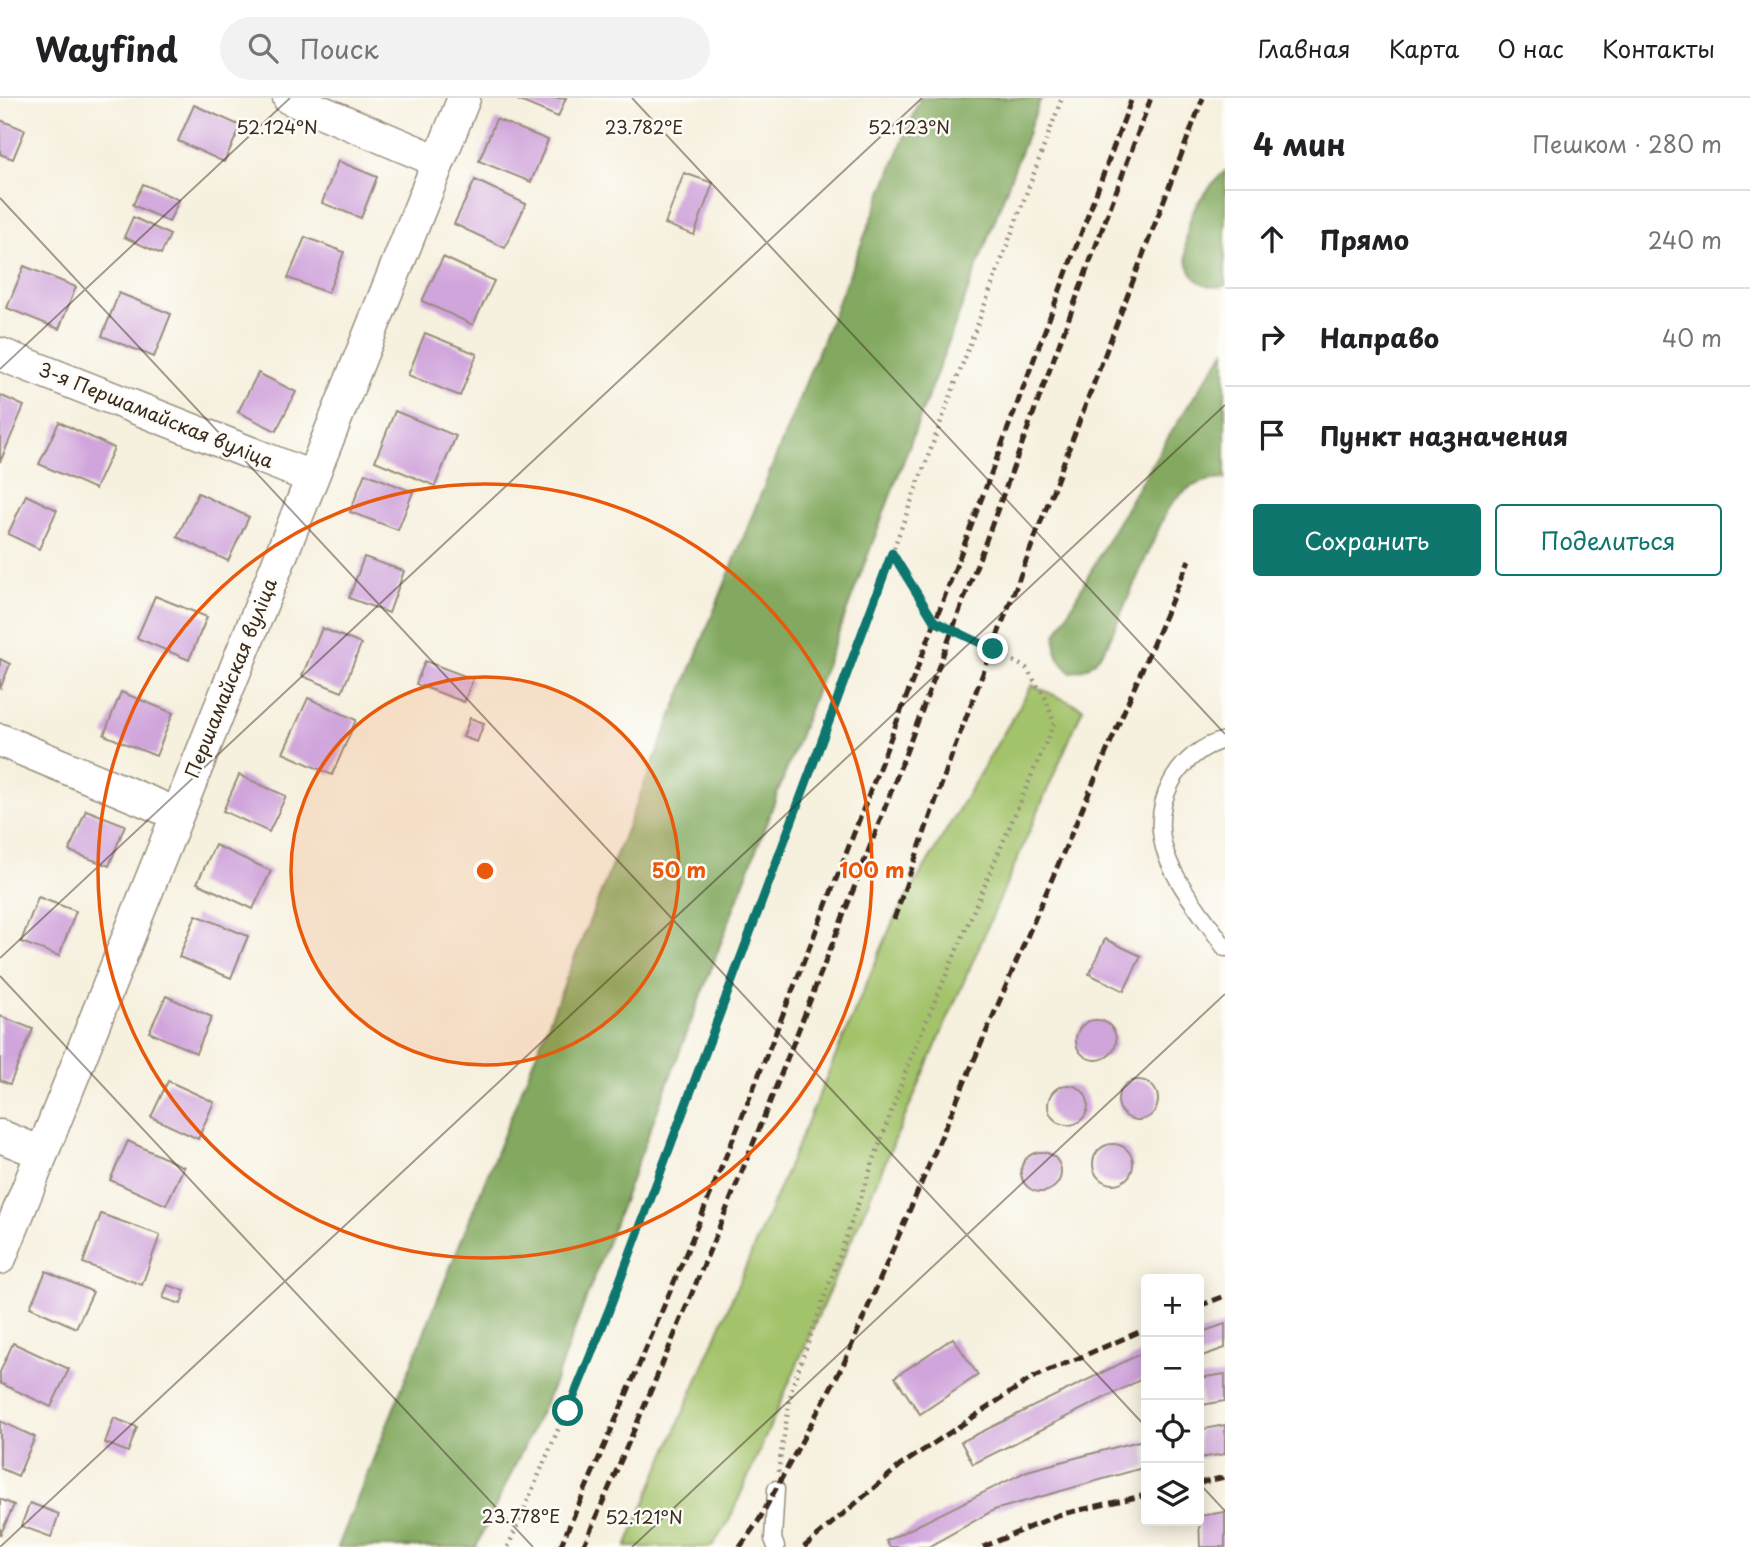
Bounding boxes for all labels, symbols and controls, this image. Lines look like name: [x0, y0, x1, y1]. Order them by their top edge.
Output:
search box: [220, 17, 710, 80]
text: Wayfind: [35, 23, 178, 73]
icon: search: [244, 29, 282, 67]
text: Поиск: [300, 29, 379, 68]
text: Главная: [1258, 30, 1351, 66]
text: Карта: [1389, 30, 1459, 66]
text: О нас: [1497, 30, 1564, 66]
text: Контакты: [1602, 30, 1715, 66]
text: 52.124°N: [236, 113, 318, 140]
text: 23.782°E: [605, 113, 683, 140]
text: 52.123°N: [868, 113, 950, 140]
text: 4 мин: [1253, 121, 1346, 166]
text: Пешком · 280 m: [1532, 126, 1722, 161]
icon: ahead: [1253, 220, 1291, 258]
text: Прямо: [1320, 220, 1409, 259]
text: 240 m: [1648, 222, 1722, 257]
icon: right: [1253, 318, 1291, 356]
text: Направо: [1320, 318, 1439, 357]
text: 40 m: [1662, 320, 1722, 355]
street label: 3-я Першамайская вуліца: [35, 354, 278, 474]
icon: arrive: [1253, 416, 1291, 454]
text: Пункт назначения: [1320, 416, 1568, 455]
button: Сохранить: [1253, 504, 1481, 576]
button: Поделиться: [1495, 504, 1722, 576]
street label: Першамайская вуліца: [177, 573, 283, 782]
route end: [977, 633, 1008, 664]
text: 50 m: [652, 853, 706, 885]
text: 100 m: [839, 853, 905, 885]
centre of rings: [473, 859, 497, 883]
map controls: [1141, 1274, 1204, 1526]
button: +: [1141, 1274, 1204, 1337]
button: −: [1141, 1337, 1204, 1400]
route start: [552, 1395, 583, 1426]
button: locate: [1141, 1400, 1204, 1463]
button: layers: [1141, 1463, 1204, 1526]
text: 23.778°E: [482, 1502, 560, 1529]
text: 52.121°N: [605, 1503, 683, 1530]

